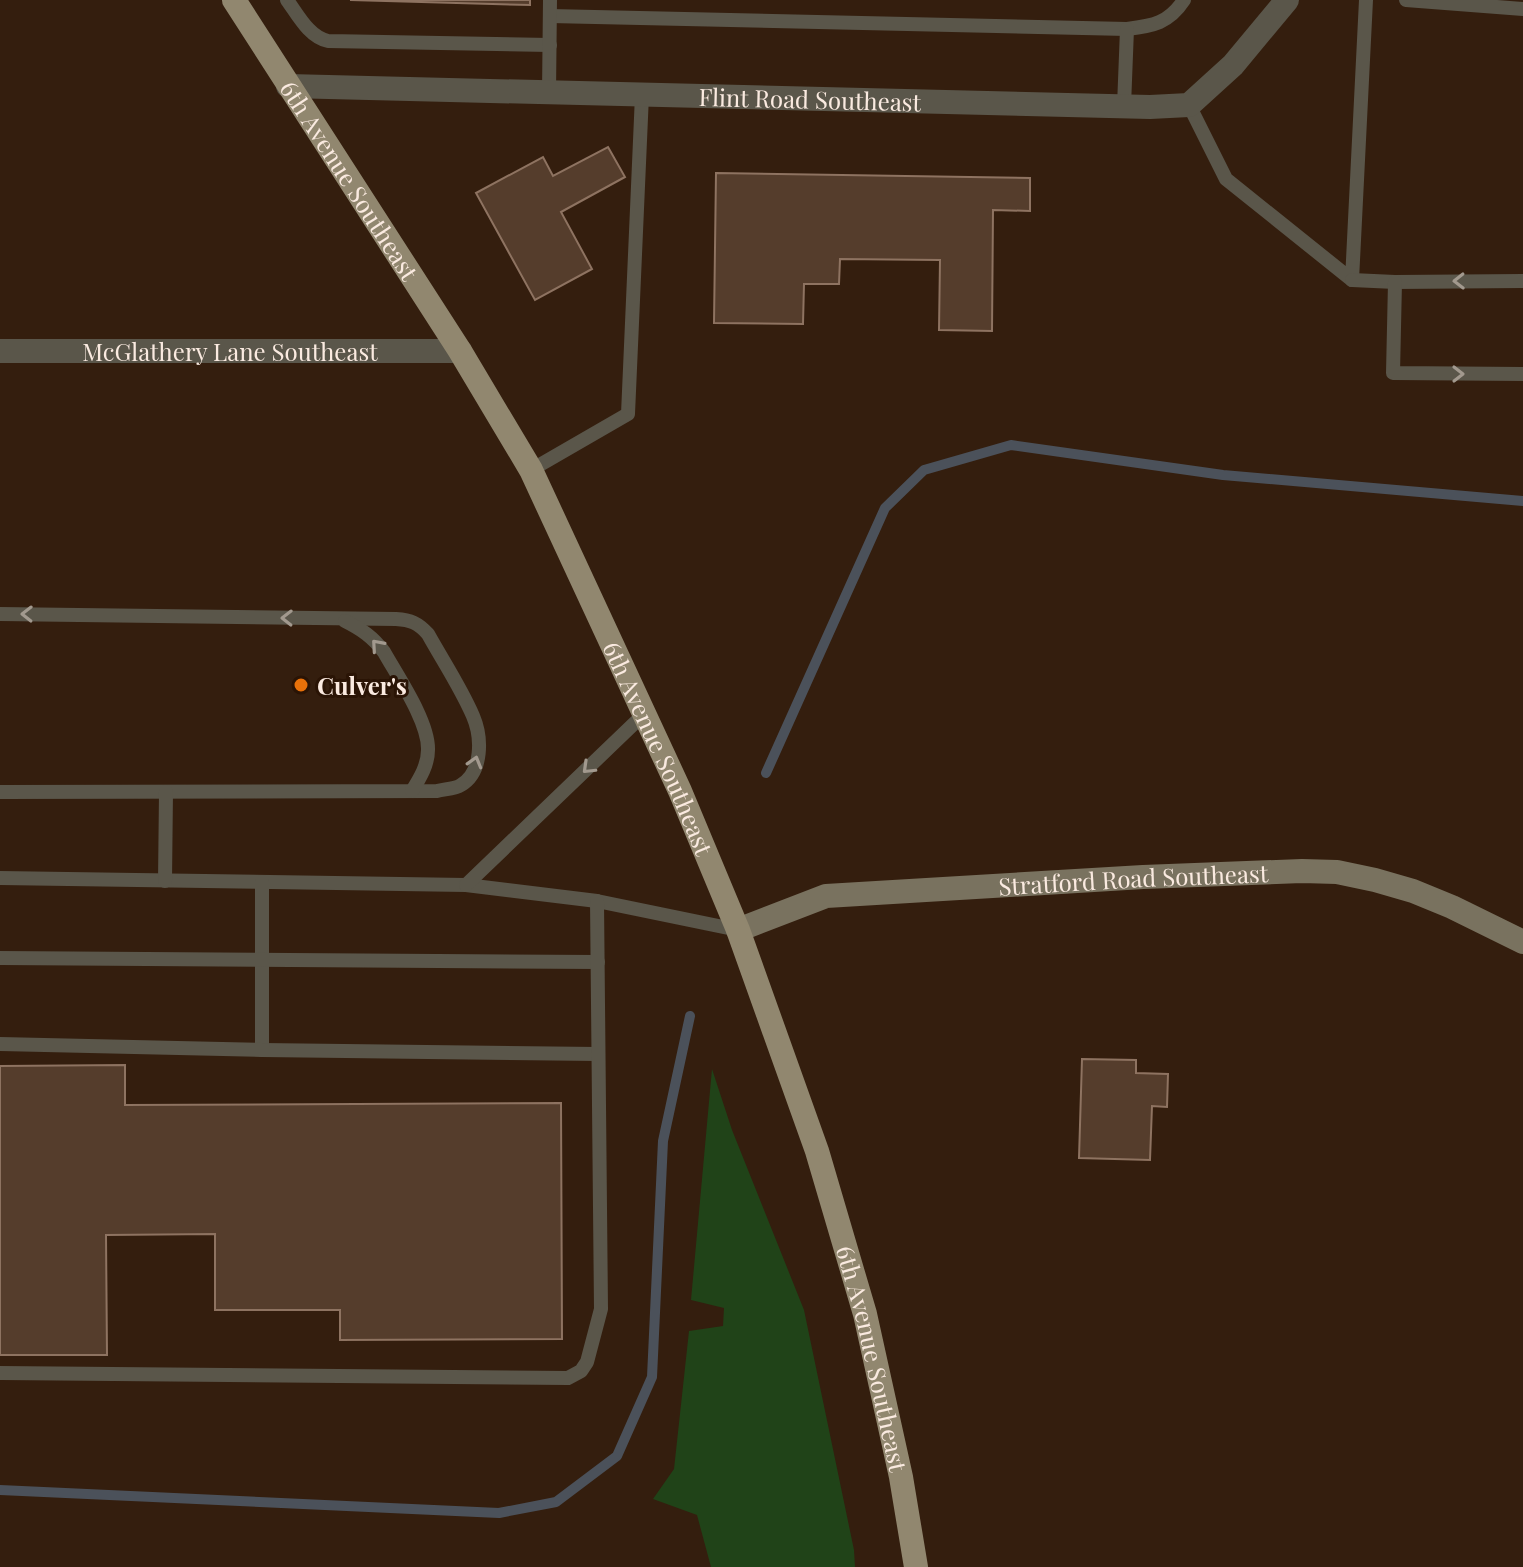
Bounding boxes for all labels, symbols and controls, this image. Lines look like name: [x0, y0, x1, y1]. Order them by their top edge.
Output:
street label: 6th Avenue Southeast: [274, 74, 426, 286]
street label: Flint Road Southeast: [698, 80, 922, 117]
one-way arrow: [1452, 273, 1465, 290]
street label: McGlathery Lane Southeast: [82, 335, 378, 367]
one-way arrow: [1452, 365, 1465, 383]
one-way arrow: [20, 605, 33, 623]
one-way arrow: [280, 609, 293, 626]
street label: 6th Avenue Southeast: [597, 636, 721, 860]
one-way arrow: [372, 640, 387, 655]
place label: Culver's: [317, 669, 407, 701]
marker: Culver's: [292, 676, 310, 694]
one-way arrow: [466, 756, 482, 769]
one-way arrow: [583, 759, 597, 773]
street label: Stratford Road Southeast: [997, 856, 1269, 902]
street label: 6th Avenue Southeast: [830, 1241, 915, 1475]

